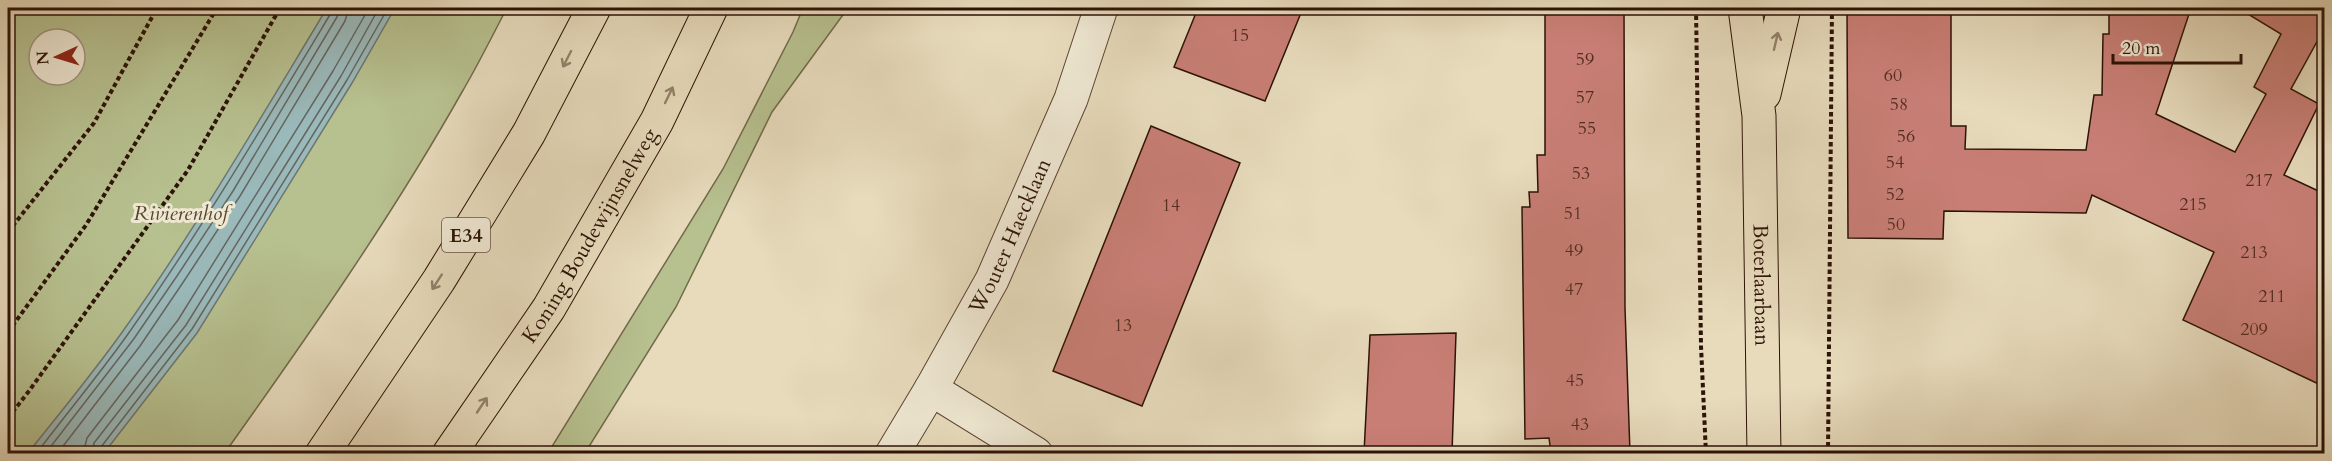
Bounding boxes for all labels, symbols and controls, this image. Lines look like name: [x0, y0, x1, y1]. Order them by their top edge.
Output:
house number: 15: [1231, 23, 1249, 48]
north arrow: [27, 27, 87, 87]
scale bar: [2113, 27, 2240, 65]
one-way arrow: [1771, 32, 1783, 51]
text: 20 m: [2122, 36, 2161, 61]
house number: 59: [1576, 47, 1594, 72]
text: N: [32, 50, 54, 66]
one-way arrow: [561, 50, 573, 68]
house number: 60: [1884, 63, 1902, 88]
house number: 57: [1576, 85, 1594, 110]
one-way arrow: [664, 86, 676, 104]
house number: 58: [1890, 92, 1908, 117]
house number: 55: [1578, 116, 1596, 141]
street label: Koning Boudewijnsnelweg: [515, 123, 665, 349]
house number: 56: [1897, 124, 1915, 149]
house number: 54: [1886, 150, 1904, 175]
street label: Wouter Haecklaan: [961, 154, 1058, 320]
house number: 53: [1572, 161, 1590, 186]
house number: 217: [2245, 168, 2273, 193]
house number: 52: [1886, 182, 1904, 207]
house number: 215: [2179, 192, 2207, 217]
house number: 14: [1162, 193, 1180, 218]
park label: Rivierenhof: [133, 199, 233, 228]
house number: 51: [1564, 201, 1582, 226]
house number: 50: [1887, 212, 1905, 237]
road number: E34: [442, 218, 490, 252]
street label: Boterlaarbaan: [1746, 224, 1776, 346]
house number: 49: [1565, 238, 1583, 263]
house number: 213: [2240, 240, 2268, 265]
one-way arrow: [431, 273, 443, 290]
house number: 47: [1565, 277, 1583, 302]
house number: 211: [2258, 284, 2286, 309]
house number: 13: [1114, 313, 1132, 338]
house number: 209: [2240, 317, 2268, 342]
house number: 45: [1566, 368, 1584, 393]
one-way arrow: [476, 398, 488, 414]
house number: 43: [1571, 412, 1589, 437]

